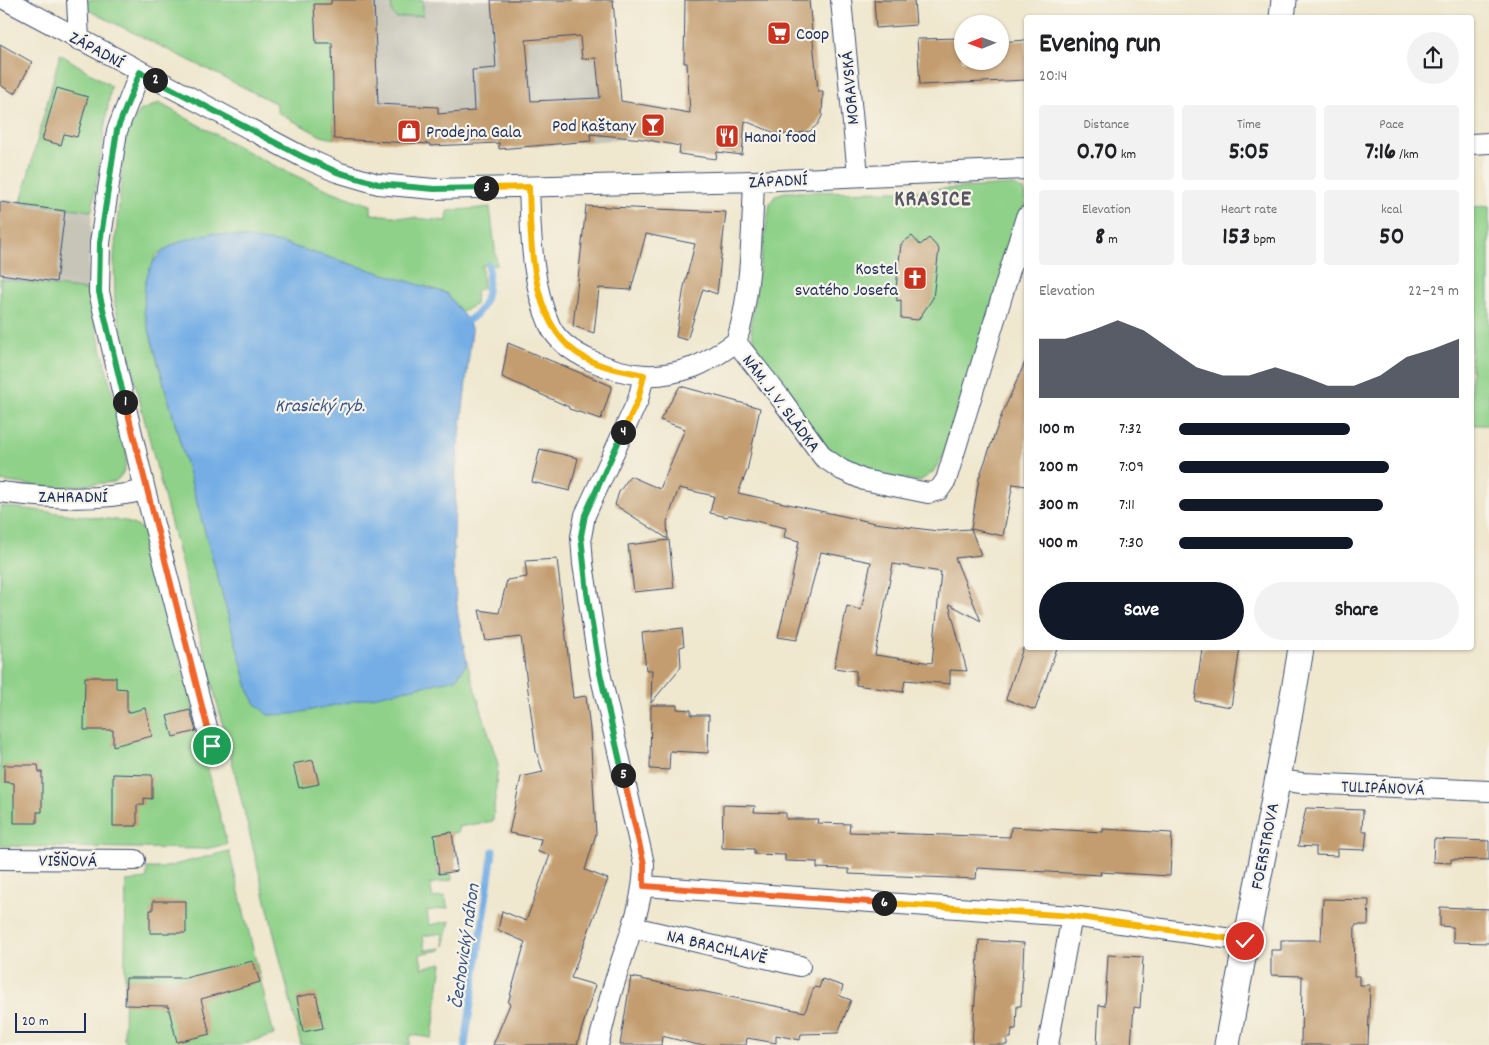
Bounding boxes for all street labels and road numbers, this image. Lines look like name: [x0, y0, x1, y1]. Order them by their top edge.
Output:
street label: ZÁPADNÍ: [64, 26, 128, 76]
street label: MORAVSKÁ: [836, 50, 867, 126]
street label: ZÁPADNÍ: [748, 168, 809, 197]
street label: NÁM. J. V. SLÁDKA: [735, 350, 825, 459]
street label: ZAHRADNÍ: [39, 486, 108, 511]
street label: TULIPÁNOVÁ: [1341, 776, 1425, 803]
street label: FOERSTROVA: [1246, 801, 1287, 892]
street label: VIŠŇOVÁ: [39, 849, 97, 876]
street label: NA BRACHLAVĚ: [664, 925, 769, 972]

